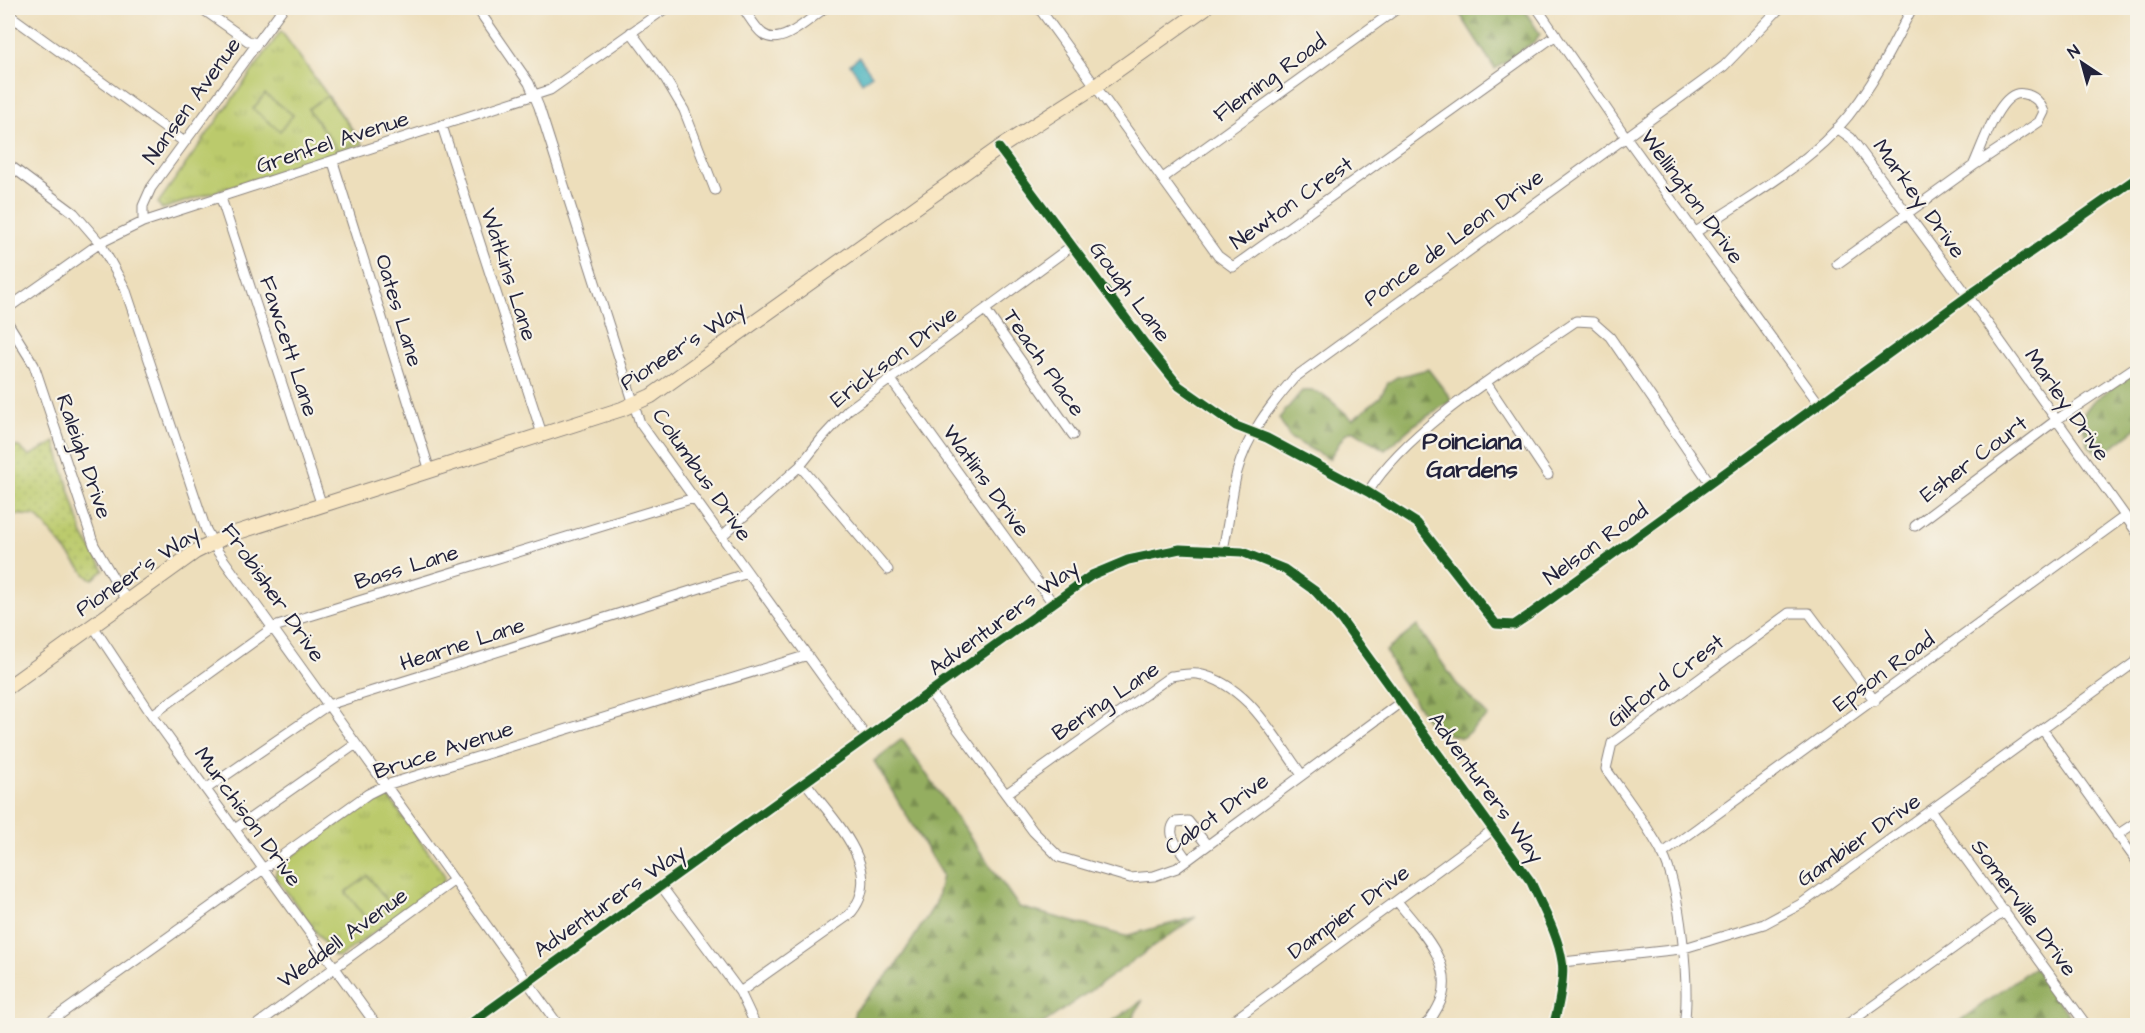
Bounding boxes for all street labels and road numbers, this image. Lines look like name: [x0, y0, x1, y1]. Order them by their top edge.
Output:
street label: Fleming Road: [1207, 27, 1333, 131]
street label: Nansen Avenue: [136, 31, 249, 171]
street label: Grenfel Avenue: [252, 103, 413, 182]
street label: Wellington Drive: [1632, 123, 1751, 271]
street label: Markey Drive: [1864, 133, 1973, 266]
street label: Newton Crest: [1224, 149, 1360, 257]
street label: Ponce de Leon Drive: [1357, 162, 1551, 314]
street label: Watkins Lane: [473, 204, 545, 345]
street label: Gough Lane: [1081, 235, 1178, 349]
street label: Oates Lane: [367, 250, 430, 370]
street label: Fawcett Lane: [251, 272, 326, 421]
street label: Pioneer's Way: [614, 294, 752, 399]
street label: Erickson Drive: [824, 299, 964, 415]
street label: Teach Place: [995, 303, 1092, 423]
street label: Marley Drive: [2016, 342, 2117, 468]
street label: Raleigh Drive: [47, 390, 119, 523]
street label: Columbus Drive: [644, 402, 759, 548]
street label: Esher Court: [1913, 408, 2034, 510]
street label: Watlins Drive: [935, 419, 1037, 543]
street label: Nelson Road: [1537, 496, 1655, 593]
street label: Frobisher Drive: [213, 517, 332, 669]
street label: Pioneer's Way: [69, 518, 207, 625]
street label: Bass Lane: [351, 537, 462, 598]
street label: Adventurers Way: [922, 553, 1086, 684]
street label: Hearne Lane: [396, 610, 529, 679]
street label: Epson Road: [1827, 625, 1941, 720]
street label: Gilford Crest: [1601, 627, 1731, 735]
street label: Bering Lane: [1046, 654, 1166, 749]
street label: Adventurers Way: [1420, 706, 1551, 870]
street label: Bruce Avenue: [370, 713, 517, 788]
street label: Murchison Drive: [186, 741, 309, 893]
street label: Cabot Drive: [1158, 766, 1276, 863]
street label: Gambier Drive: [1791, 786, 1927, 895]
street label: Somerville Drive: [1963, 833, 2084, 983]
street label: Adventurers Way: [527, 837, 693, 966]
street label: Dampier Drive: [1281, 857, 1416, 967]
street label: Weddell Avenue: [271, 880, 414, 996]

